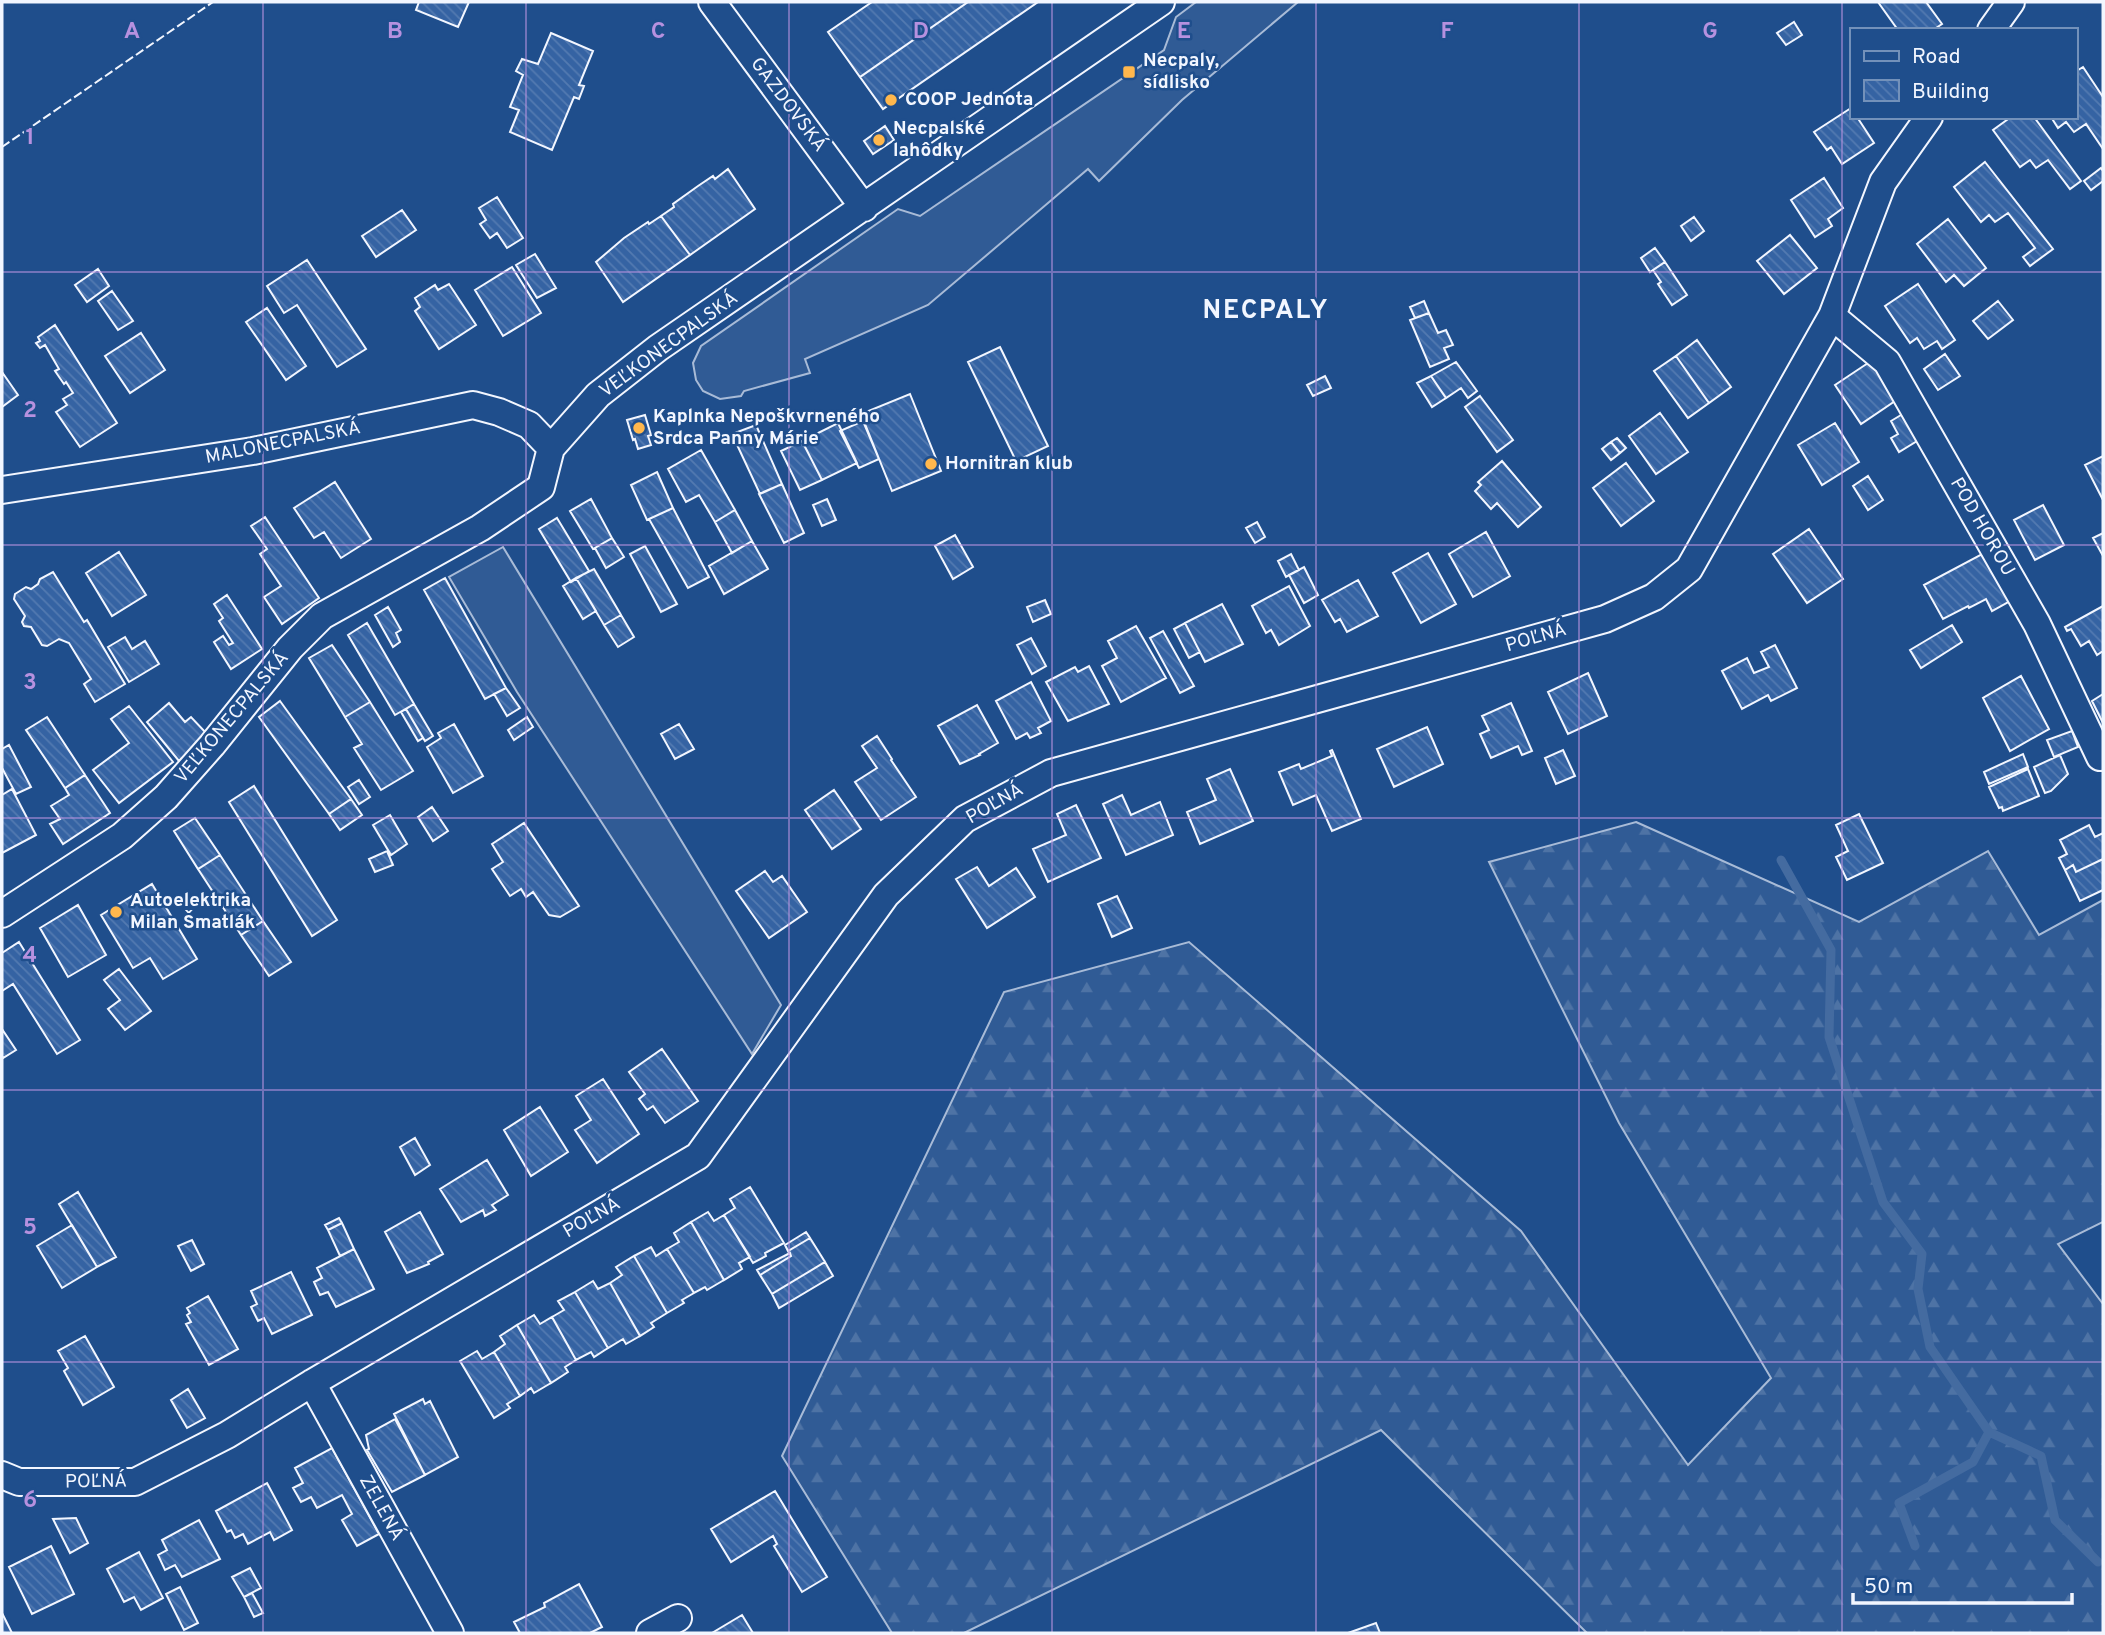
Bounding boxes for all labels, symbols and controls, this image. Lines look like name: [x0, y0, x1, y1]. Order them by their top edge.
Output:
text: A: [124, 18, 140, 47]
text: B: [387, 18, 403, 47]
text: C: [651, 18, 665, 47]
text: D: [913, 18, 929, 47]
text: E: [1177, 18, 1191, 47]
text: F: [1440, 18, 1454, 47]
text: G: [1702, 18, 1718, 47]
legend: [1850, 28, 2077, 119]
text: Road: [1912, 44, 1961, 71]
place label: Necpaly, sídlisko: [1143, 49, 1219, 95]
street label: GAZDOVSKÁ: [745, 52, 832, 157]
marker: Necpaly, sídlisko: [1121, 64, 1137, 80]
text: Building: [1912, 79, 1990, 106]
place label: COOP Jednota: [905, 88, 1033, 112]
marker: COOP Jednota: [883, 92, 899, 108]
place label: Necpalské lahôdky: [893, 117, 985, 163]
text: 1: [25, 124, 35, 153]
marker: Necpalské lahôdky: [871, 132, 887, 148]
street label: VEĽKONECPALSKÁ: [594, 286, 743, 403]
district label: NECPALY: [1202, 295, 1330, 328]
text: 2: [23, 397, 37, 426]
place label: Kaplnka Nepoškvrneného Srdca Panny Márie: [653, 405, 880, 451]
street label: MALONECPALSKÁ: [203, 415, 363, 470]
marker: Kaplnka Nepoškvrneného Srdca Panny Márie: [631, 420, 647, 436]
place label: Hornitran klub: [945, 452, 1073, 476]
marker: Hornitran klub: [923, 456, 939, 472]
street label: POD HOROU: [1944, 473, 2020, 581]
street label: POĽNÁ: [1502, 617, 1569, 658]
street label: VEĽKONECPALSKÁ: [169, 646, 294, 789]
text: 3: [23, 669, 37, 698]
street label: POĽNÁ: [961, 777, 1028, 830]
place label: Autoelektrika Milan Šmatlák: [130, 889, 256, 935]
marker: Autoelektrika Milan Šmatlák: [108, 904, 124, 920]
text: 4: [23, 942, 37, 971]
street label: POĽNÁ: [558, 1191, 625, 1244]
text: 5: [23, 1214, 37, 1243]
street label: POĽNÁ: [65, 1468, 127, 1495]
street label: ZELENÁ: [353, 1470, 410, 1545]
text: 6: [23, 1487, 37, 1516]
scale bar: [1853, 1562, 2072, 1606]
text: 50 m: [1864, 1574, 1913, 1601]

